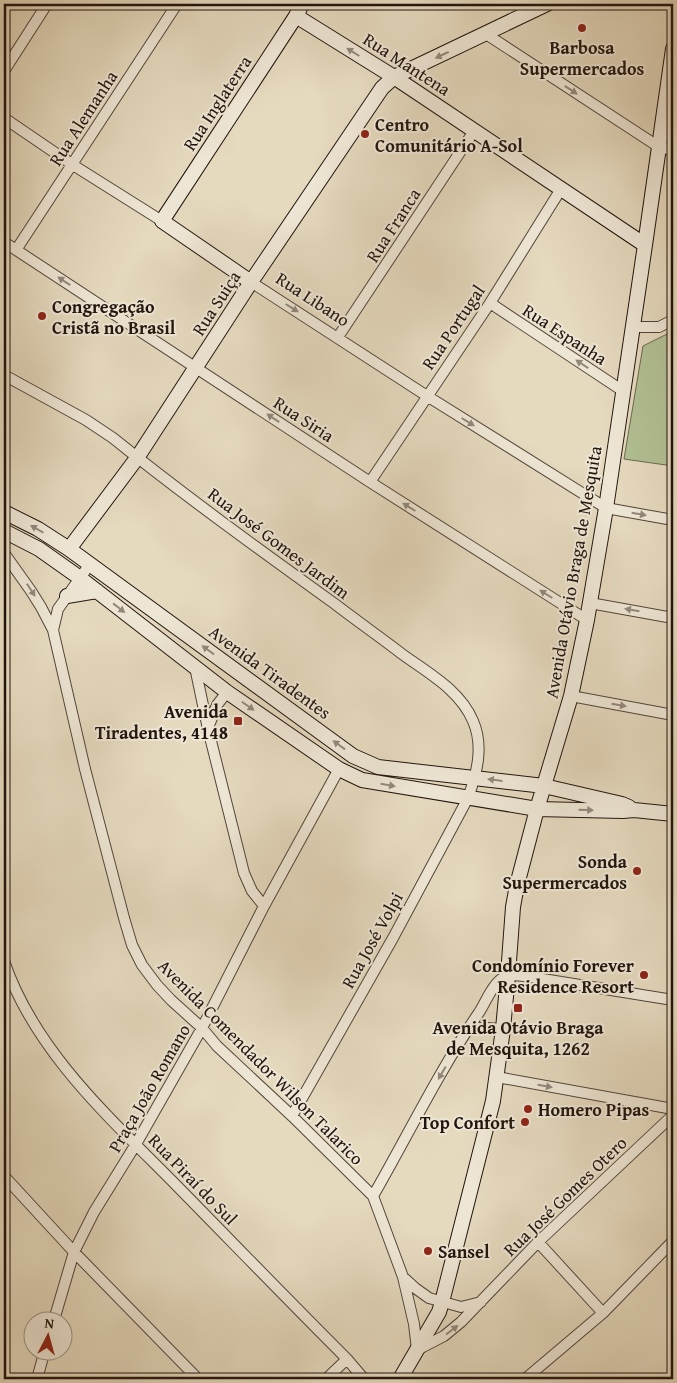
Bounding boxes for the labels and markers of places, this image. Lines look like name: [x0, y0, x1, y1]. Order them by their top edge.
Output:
marker: Barbosa Supermercados: [576, 22, 588, 34]
place label: Barbosa Supermercados: [520, 34, 645, 82]
place label: Centro Comunitário A-Sol: [375, 111, 523, 159]
marker: Centro Comunitário A-Sol: [359, 128, 371, 140]
place label: Congregação Cristã no Brasil: [52, 293, 176, 341]
marker: Congregação Cristã no Brasil: [36, 310, 48, 322]
place label: Avenida Tiradentes, 4148: [95, 698, 229, 746]
marker: Avenida Tiradentes, 4148: [232, 715, 244, 727]
place label: Sonda Supermercados: [502, 848, 628, 896]
marker: Sonda Supermercados: [631, 865, 643, 877]
place label: Condomínio Forever Residence Resort: [472, 952, 635, 1000]
marker: Condomínio Forever Residence Resort: [638, 969, 650, 981]
marker: Avenida Otávio Braga de Mesquita, 1262: [512, 1002, 524, 1014]
place label: Avenida Otávio Braga de Mesquita, 1262: [433, 1014, 604, 1062]
place label: Homero Pipas: [538, 1096, 649, 1123]
marker: Homero Pipas: [522, 1103, 534, 1115]
place label: Top Confort: [420, 1109, 515, 1136]
marker: Top Confort: [519, 1116, 531, 1128]
place label: Sansel: [438, 1238, 490, 1265]
marker: Sansel: [422, 1245, 434, 1257]

